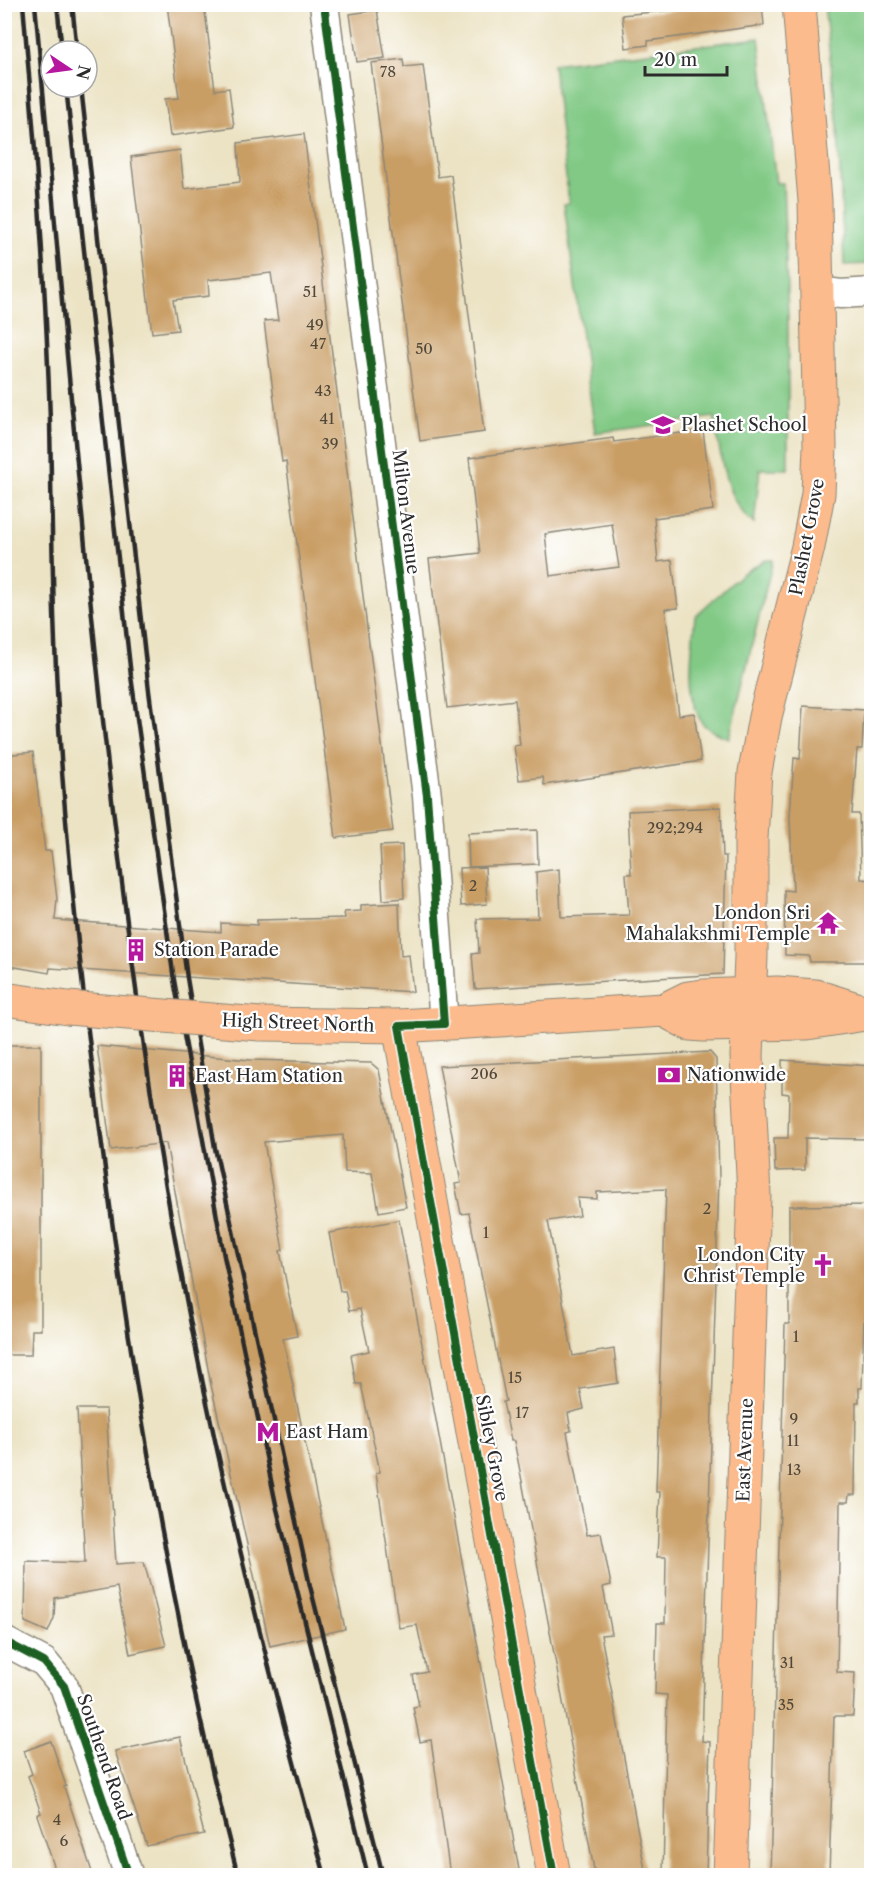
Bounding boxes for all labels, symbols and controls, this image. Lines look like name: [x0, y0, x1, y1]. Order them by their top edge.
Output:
north arrow: [39, 39, 99, 99]
scale bar: [645, 39, 728, 77]
text: 20 m: [654, 49, 698, 71]
house number: 78: [380, 62, 396, 81]
text: N: [72, 63, 95, 81]
house number: 51: [303, 282, 318, 301]
house number: 49: [306, 315, 324, 334]
house number: 47: [310, 334, 327, 353]
house number: 50: [415, 339, 433, 358]
house number: 43: [315, 381, 331, 400]
house number: 41: [320, 409, 335, 428]
school or university icon: Plashet School: [650, 412, 676, 438]
place label: Plashet School: [681, 414, 807, 436]
house number: 39: [321, 434, 339, 453]
street label: Milton Avenue: [387, 448, 425, 576]
street label: Plashet Grove: [785, 477, 829, 597]
house number: 292;294: [647, 818, 703, 837]
house number: 2: [469, 876, 477, 895]
place label: London Sri Mahalakshmi Temple: [626, 902, 811, 945]
temple icon: London Sri Mahalakshmi Temple: [815, 910, 841, 936]
building icon: Station Parade: [123, 937, 149, 963]
place label: Station Parade: [154, 939, 279, 961]
street label: High Street North: [221, 1009, 375, 1037]
bank icon: Nationwide: [656, 1062, 682, 1088]
building icon: East Ham Station: [164, 1063, 190, 1089]
house number: 206: [471, 1064, 498, 1083]
place label: Nationwide: [687, 1064, 786, 1086]
place label: East Ham Station: [195, 1065, 343, 1087]
house number: 2: [703, 1199, 711, 1218]
house number: 1: [483, 1223, 490, 1242]
place label: London City Christ Temple: [683, 1244, 806, 1287]
church icon: London City Christ Temple: [810, 1252, 836, 1278]
house number: 1: [793, 1327, 800, 1346]
house number: 15: [508, 1368, 522, 1387]
street label: Sibley Grove: [471, 1393, 513, 1503]
street label: East Avenue: [732, 1398, 758, 1502]
house number: 17: [515, 1403, 529, 1422]
house number: 9: [790, 1409, 798, 1428]
metro station icon: East Ham: [255, 1419, 281, 1445]
place label: East Ham: [286, 1421, 369, 1443]
house number: 11: [787, 1431, 800, 1450]
house number: 13: [787, 1460, 801, 1479]
house number: 31: [780, 1653, 795, 1672]
street label: Southend Road: [72, 1691, 136, 1823]
house number: 35: [778, 1695, 794, 1714]
house number: 4: [53, 1810, 61, 1829]
house number: 6: [60, 1831, 69, 1850]

